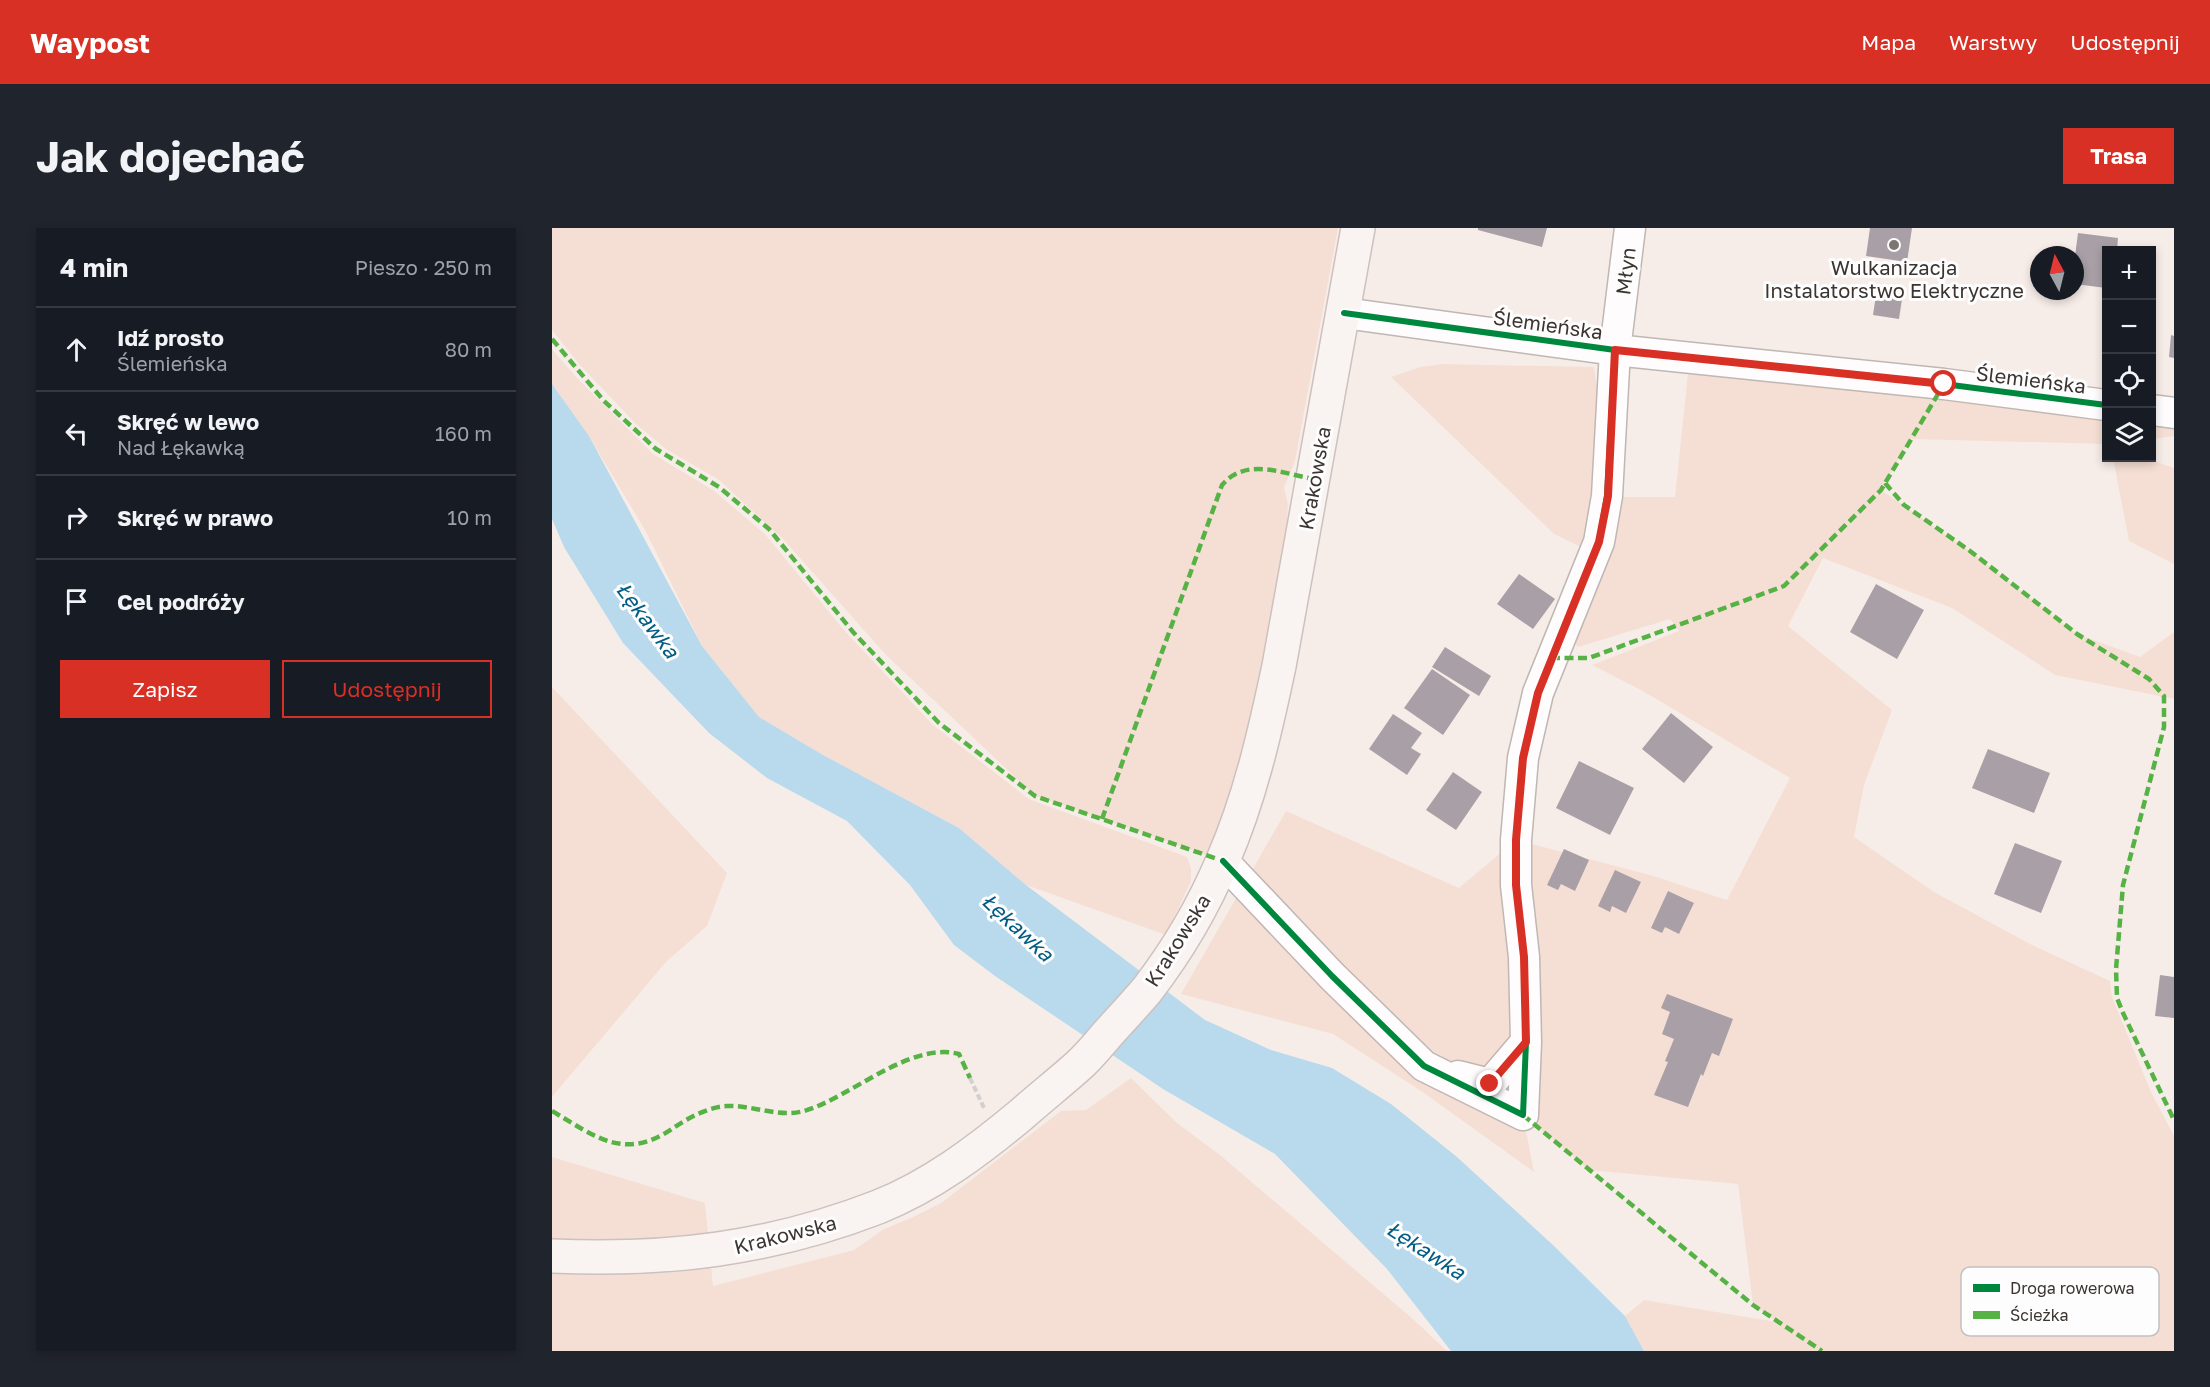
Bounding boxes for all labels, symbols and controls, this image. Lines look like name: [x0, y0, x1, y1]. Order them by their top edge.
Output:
text: Waypost: [30, 26, 150, 59]
text: Mapa: [1861, 29, 1916, 55]
text: Warstwy: [1949, 29, 2037, 55]
text: Udostępnij: [2070, 29, 2180, 55]
button: Trasa: [2063, 128, 2174, 184]
text: Jak dojechać: [36, 131, 305, 181]
marker: Wulkanizacja Instalatorstwo Elektryczne: [1887, 238, 1901, 252]
street label: Młyn: [1610, 246, 1640, 296]
north arrow: [2030, 246, 2084, 300]
map controls: [2102, 246, 2156, 462]
button: +: [2102, 246, 2156, 300]
text: 4 min: [60, 252, 128, 283]
text: Pieszo · 250 m: [355, 255, 492, 279]
place label: Wulkanizacja Instalatorstwo Elektryczne: [1764, 255, 2024, 302]
button: −: [2102, 300, 2156, 354]
street label: Ślemieńska: [1492, 304, 1604, 344]
text: Idź prosto: [117, 324, 224, 351]
icon: ahead: [60, 333, 93, 366]
text: 80 m: [445, 337, 492, 361]
text: Ślemieńska: [117, 351, 228, 375]
button: locate: [2102, 354, 2156, 408]
street label: Ślemieńska: [1975, 360, 2087, 398]
route start: [1930, 370, 1956, 396]
text: Skręć w lewo: [117, 408, 259, 435]
button: layers: [2102, 408, 2156, 462]
icon: left: [60, 417, 93, 450]
text: 160 m: [435, 421, 492, 445]
street label: Krakowska: [1293, 424, 1335, 532]
text: Nad Łękawką: [117, 435, 245, 459]
icon: right: [60, 501, 93, 534]
text: Skręć w prawo: [117, 504, 273, 531]
text: 10 m: [447, 505, 492, 529]
water label: Łękawka: [611, 577, 686, 664]
icon: arrive: [60, 585, 93, 618]
text: Cel podróży: [117, 588, 245, 615]
button: Zapisz: [60, 660, 270, 718]
button: Udostępnij: [282, 660, 492, 718]
water label: Łękawka: [977, 887, 1060, 967]
street label: Krakowska: [1139, 889, 1215, 991]
route end: [1476, 1070, 1502, 1096]
street label: Krakowska: [731, 1210, 839, 1258]
water label: Łękawka: [1382, 1215, 1471, 1286]
legend: [1961, 1267, 2159, 1336]
text: Droga rowerowa: [2010, 1278, 2135, 1298]
text: Ścieżka: [2010, 1305, 2069, 1325]

